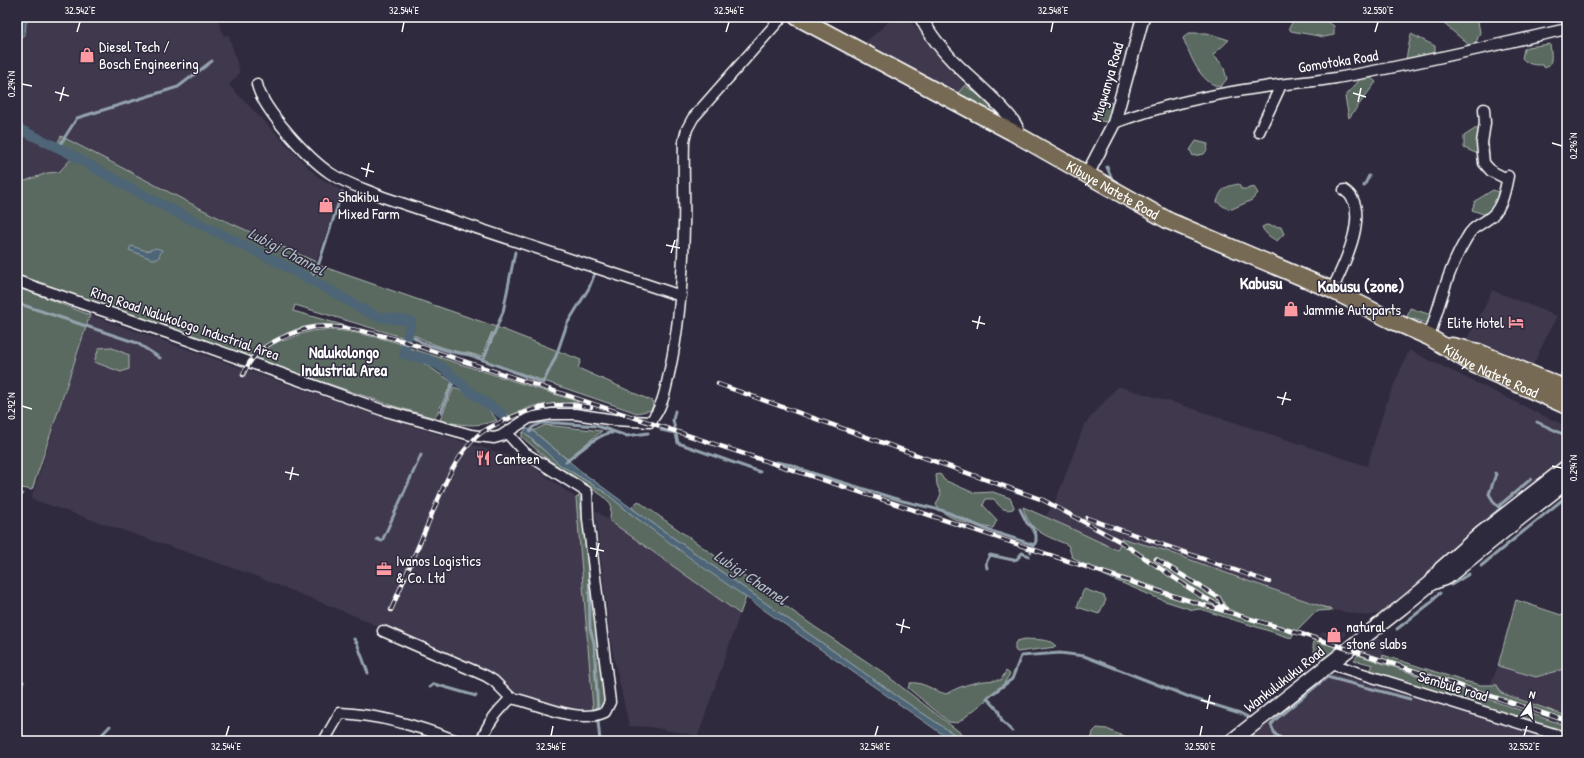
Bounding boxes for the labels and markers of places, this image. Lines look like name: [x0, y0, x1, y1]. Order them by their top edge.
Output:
place label: Diesel Tech / Bosch Engineering: [99, 36, 199, 74]
shop icon: Diesel Tech / Bosch Engineering: [78, 46, 96, 64]
place label: Shakibu Mixed Farm: [338, 186, 400, 224]
shop icon: Shakibu Mixed Farm: [317, 196, 335, 214]
place label: Jammie Autoparts: [1303, 299, 1401, 320]
shop icon: Jammie Autoparts: [1282, 300, 1300, 318]
place label: Elite Hotel: [1447, 312, 1504, 333]
hotel icon: Elite Hotel: [1507, 313, 1525, 331]
place label: Canteen: [495, 448, 540, 469]
restaurant icon: Canteen: [474, 449, 492, 467]
place label: Ivanos Logistics & Co. Ltd: [396, 550, 481, 588]
office icon: Ivanos Logistics & Co. Ltd: [375, 560, 393, 578]
place label: natural stone slabs: [1346, 616, 1407, 654]
shop icon: natural stone slabs: [1325, 626, 1343, 644]

